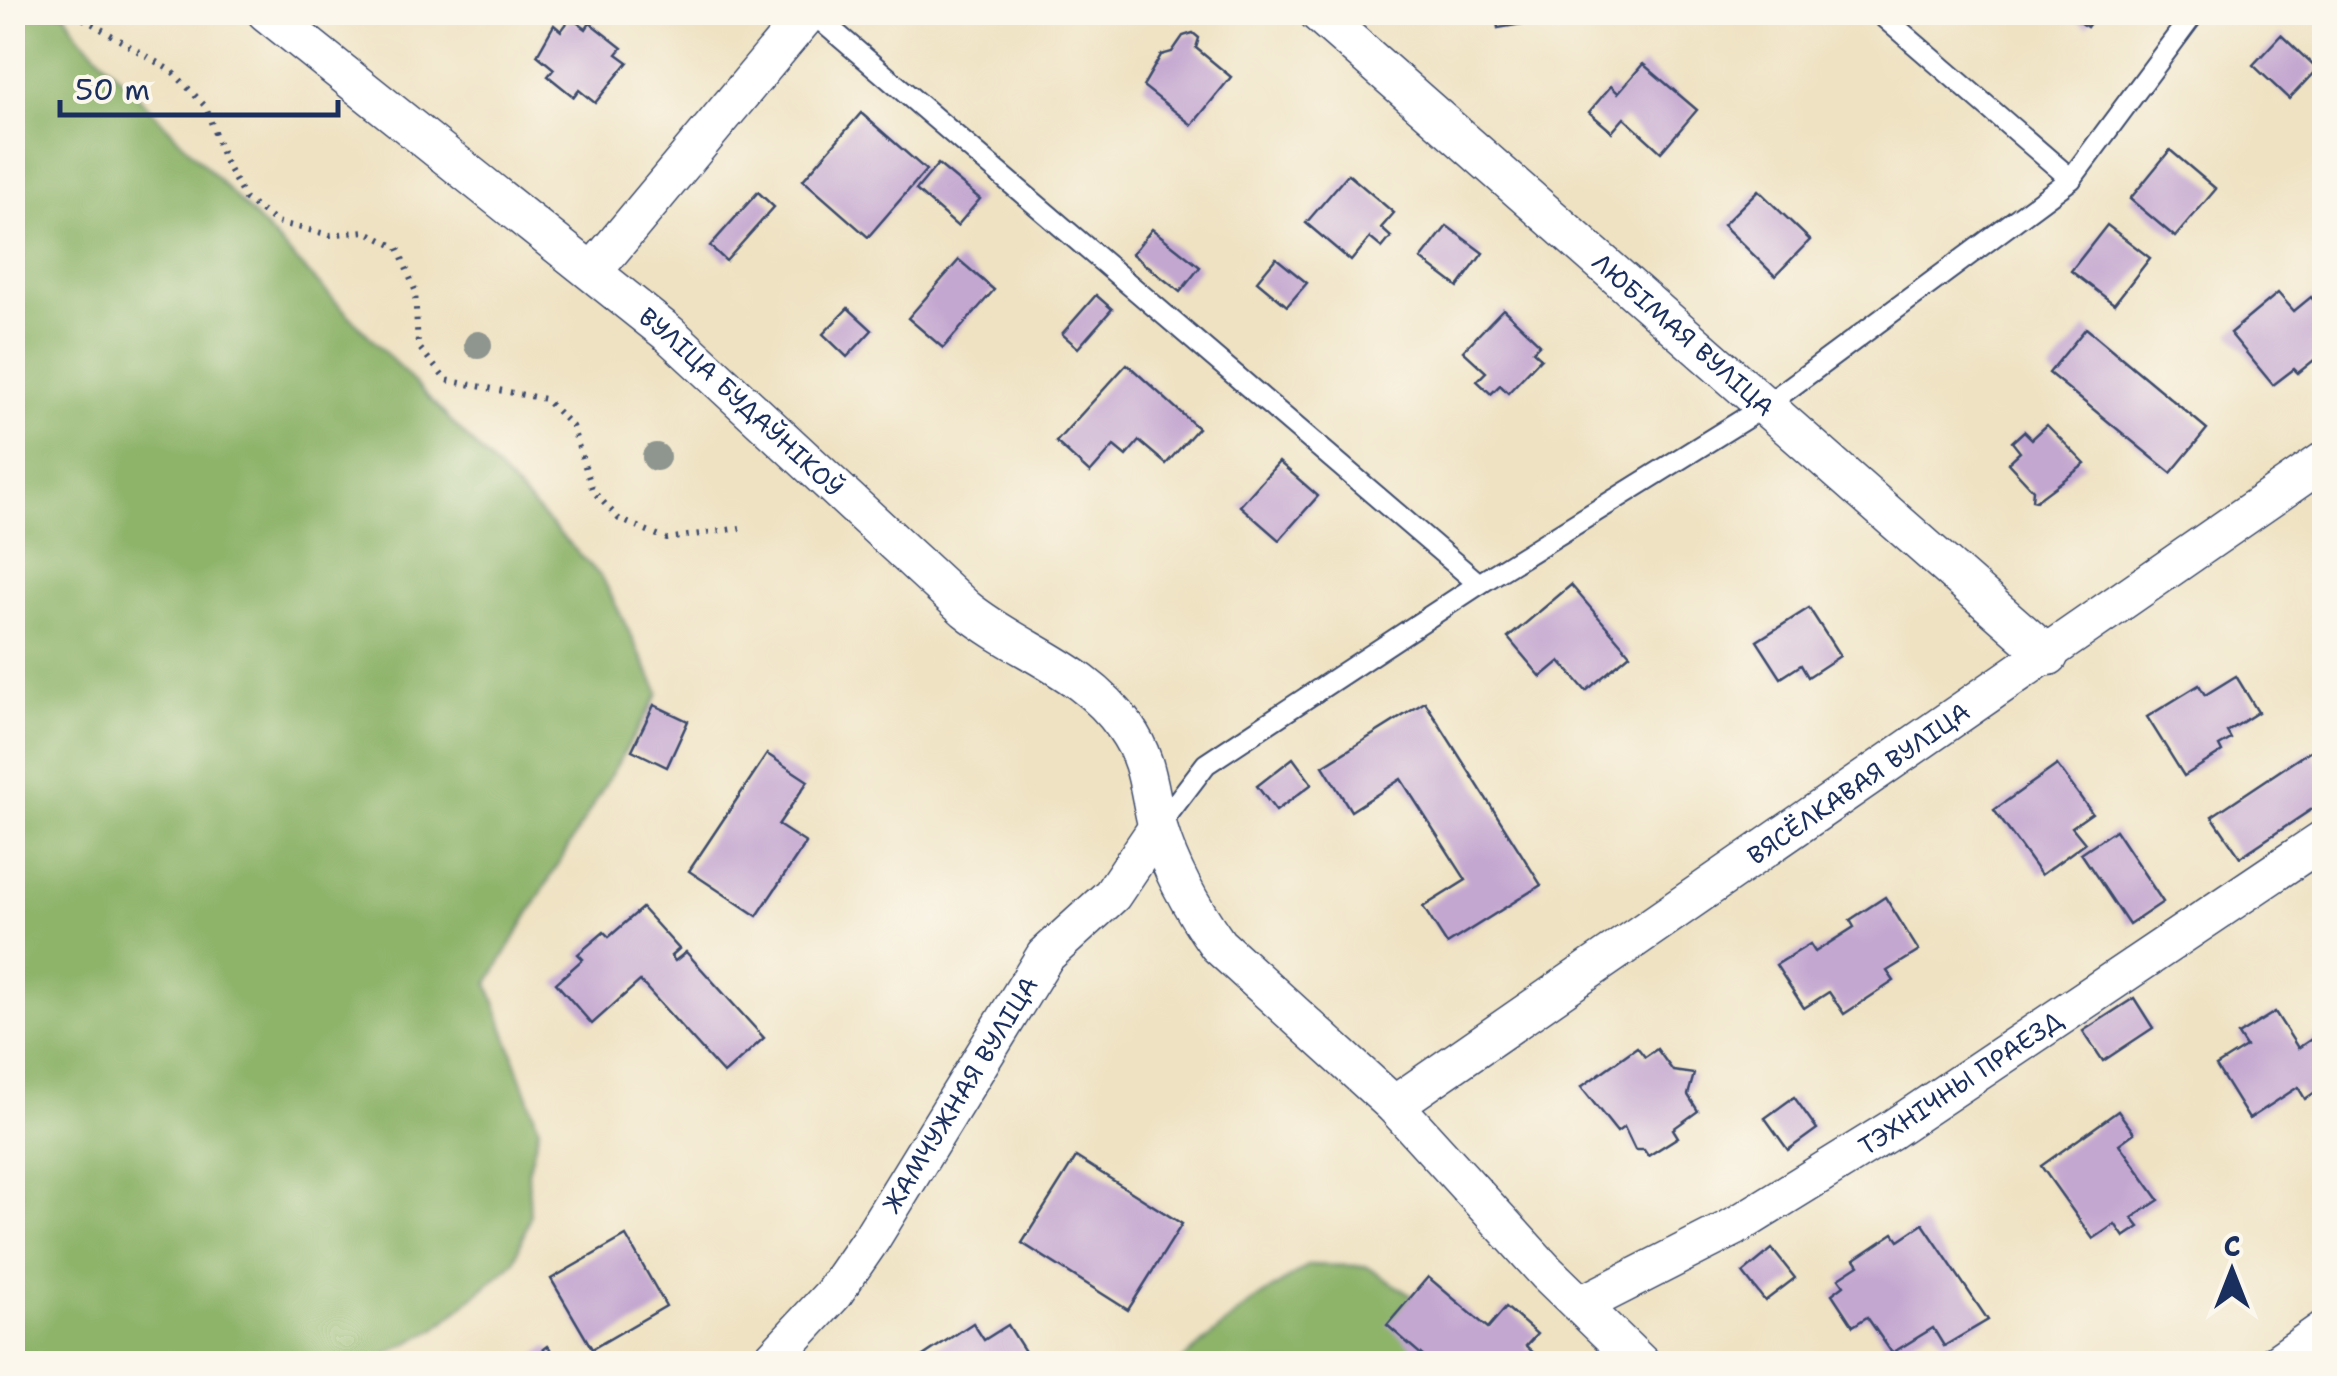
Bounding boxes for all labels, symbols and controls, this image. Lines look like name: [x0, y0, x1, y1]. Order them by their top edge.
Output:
scale bar: [60, 55, 338, 117]
text: 50 m: [75, 69, 150, 110]
street label: ЛЮБІМАЯ ВУЛІЦА: [1585, 245, 1782, 424]
street label: ВУЛІЦА БУДАЎНІКОЎ: [632, 299, 851, 504]
street label: ВЯСЁЛКАВАЯ ВУЛІЦА: [1740, 694, 1977, 872]
street label: ЖАМЧУЖНАЯ ВУЛІЦА: [874, 970, 1046, 1219]
street label: ТЭХНІЧНЫ ПРАЕЗД: [1852, 1003, 2069, 1163]
north arrow: [2182, 1221, 2282, 1321]
text: С: [2223, 1227, 2241, 1265]

